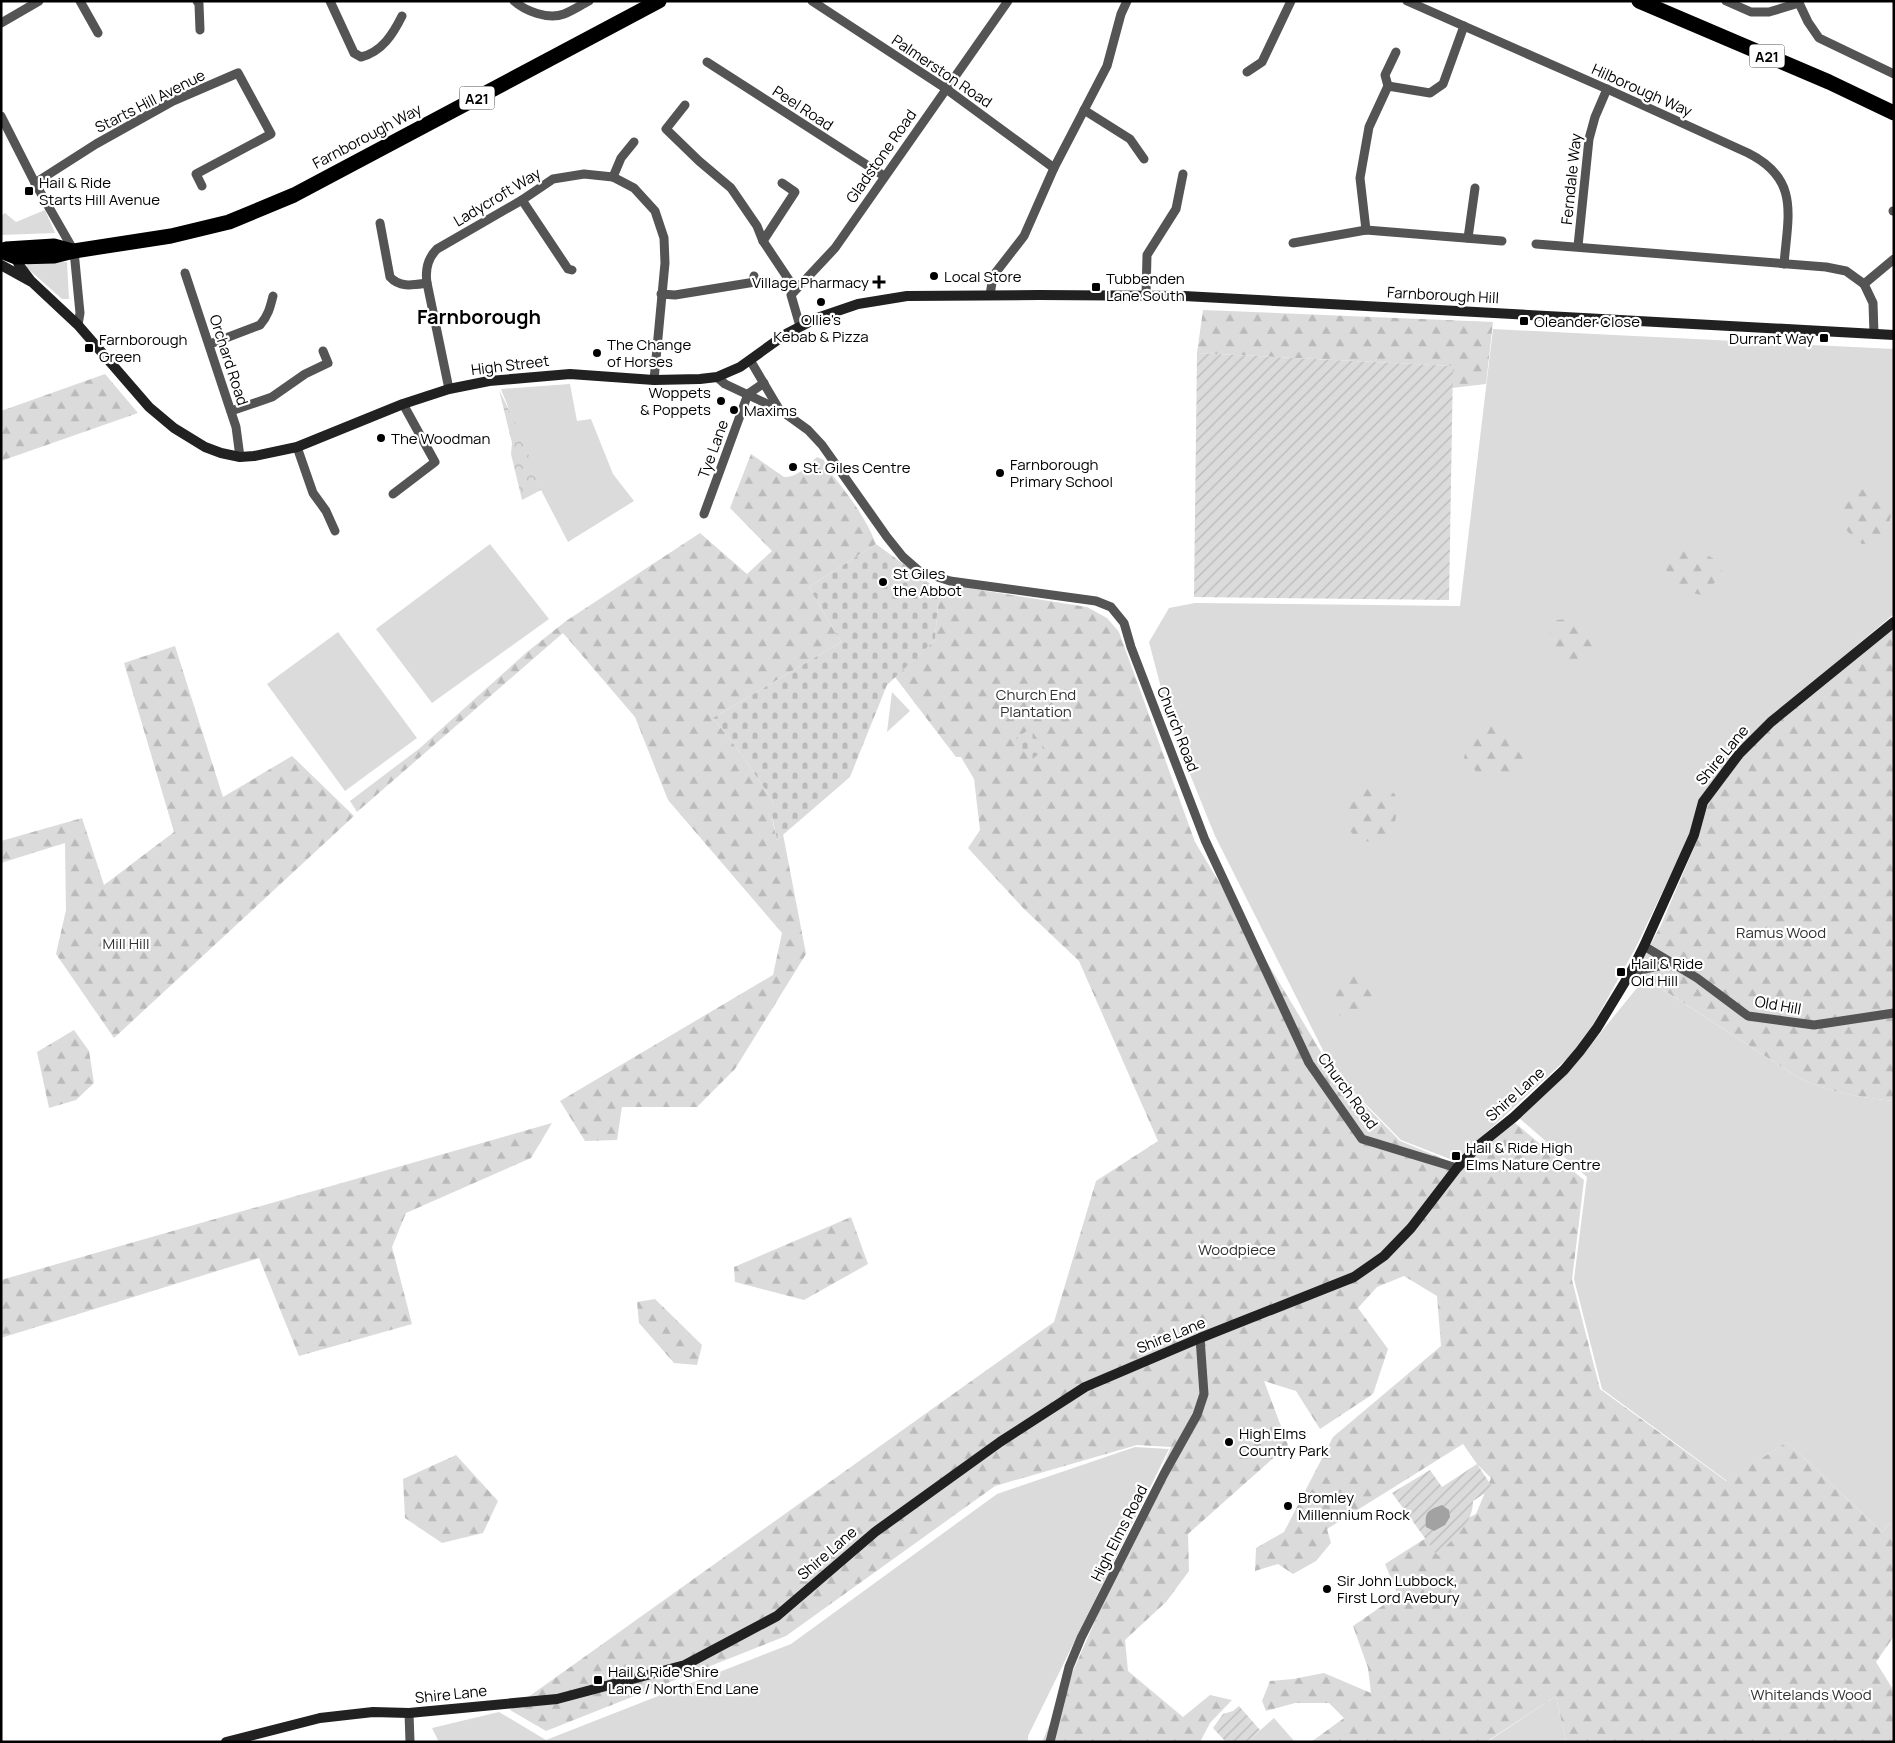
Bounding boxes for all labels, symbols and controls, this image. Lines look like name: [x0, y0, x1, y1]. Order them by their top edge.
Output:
street label: Palmerston Road: [888, 30, 996, 112]
road number: A21: [1750, 44, 1784, 68]
street label: Hilborough Way: [1588, 58, 1696, 122]
street label: Starts Hill Avenue: [91, 64, 209, 138]
street label: Peel Road: [769, 81, 837, 135]
road number: A21: [460, 86, 494, 110]
street label: Farnborough Way: [309, 98, 425, 174]
street label: Gladstone Road: [841, 105, 921, 207]
street label: Ferndale Way: [1556, 132, 1586, 226]
street label: Ladycroft Way: [449, 163, 545, 231]
place label: Hail & Ride Starts Hill Avenue: [39, 172, 160, 210]
marker: Hail & Ride Starts Hill Avenue: [23, 185, 35, 197]
place label: Local Store: [944, 266, 1022, 287]
place label: Tubbenden Lane South: [1106, 268, 1185, 306]
marker: Local Store: [928, 270, 940, 282]
place label: Village Pharmacy: [752, 272, 869, 293]
marker: Village Pharmacy: [873, 276, 885, 288]
marker: Tubbenden Lane South: [1090, 281, 1102, 293]
street label: Farnborough Hill: [1386, 282, 1500, 308]
marker: Ollie's Kebab & Pizza: [815, 296, 827, 308]
district label: Farnborough: [417, 303, 541, 330]
place label: Ollie's Kebab & Pizza: [773, 309, 869, 347]
place label: Oleander Close: [1534, 311, 1640, 332]
street label: Orchard Road: [204, 312, 254, 408]
marker: Oleander Close: [1518, 315, 1530, 327]
place label: Durrant Way: [1729, 328, 1814, 349]
place label: Farnborough Green: [99, 329, 188, 367]
marker: Durrant Way: [1818, 332, 1830, 344]
place label: The Change of Horses: [607, 334, 691, 372]
marker: Farnborough Green: [83, 342, 95, 354]
marker: The Change of Horses: [591, 347, 603, 359]
street label: High Street: [470, 350, 550, 380]
place label: Woppets & Poppets: [640, 382, 711, 420]
marker: Woppets & Poppets: [715, 395, 727, 407]
place label: Maxims: [744, 400, 797, 421]
marker: Maxims: [728, 404, 740, 416]
street label: Tye Lane: [693, 417, 733, 481]
place label: The Woodman: [391, 428, 490, 449]
marker: The Woodman: [375, 432, 387, 444]
place label: Farnborough Primary School: [1010, 454, 1113, 492]
place label: St. Giles Centre: [803, 457, 911, 478]
marker: St. Giles Centre: [787, 461, 799, 473]
marker: Farnborough Primary School: [994, 467, 1006, 479]
place label: St Giles the Abbot: [893, 563, 962, 601]
marker: St Giles the Abbot: [877, 576, 889, 588]
street label: Church Road: [1152, 683, 1204, 775]
park label: Church End Plantation: [996, 684, 1076, 722]
street label: Shire Lane: [1691, 720, 1753, 789]
park label: Ramus Wood: [1736, 922, 1826, 943]
park label: Mill Hill: [103, 933, 149, 954]
place label: Hail & Ride Old Hill: [1631, 953, 1703, 991]
marker: Hail & Ride Old Hill: [1615, 966, 1627, 978]
street label: Old Hill: [1753, 991, 1803, 1019]
street label: Church Road: [1313, 1049, 1383, 1133]
street label: Shire Lane: [1481, 1062, 1549, 1126]
place label: Hail & Ride High Elms Nature Centre: [1466, 1137, 1601, 1175]
marker: Hail & Ride High Elms Nature Centre: [1450, 1150, 1462, 1162]
park label: Woodpiece: [1198, 1239, 1276, 1260]
street label: Shire Lane: [1134, 1312, 1209, 1358]
place label: High Elms Country Park: [1239, 1423, 1329, 1461]
marker: High Elms Country Park: [1223, 1436, 1235, 1448]
street label: High Elms Road: [1086, 1481, 1152, 1585]
place label: Bromley Millennium Rock: [1298, 1487, 1410, 1525]
marker: Bromley Millennium Rock: [1282, 1500, 1294, 1512]
street label: Shire Lane: [793, 1521, 861, 1585]
place label: Sir John Lubbock, First Lord Avebury: [1337, 1570, 1460, 1608]
marker: Sir John Lubbock, First Lord Avebury: [1321, 1583, 1333, 1595]
place label: Hail & Ride Shire Lane / North End Lane: [608, 1661, 759, 1699]
marker: Hail & Ride Shire Lane / North End Lane: [592, 1674, 604, 1686]
street label: Shire Lane: [414, 1680, 488, 1708]
park label: Whitelands Wood: [1750, 1684, 1872, 1705]

